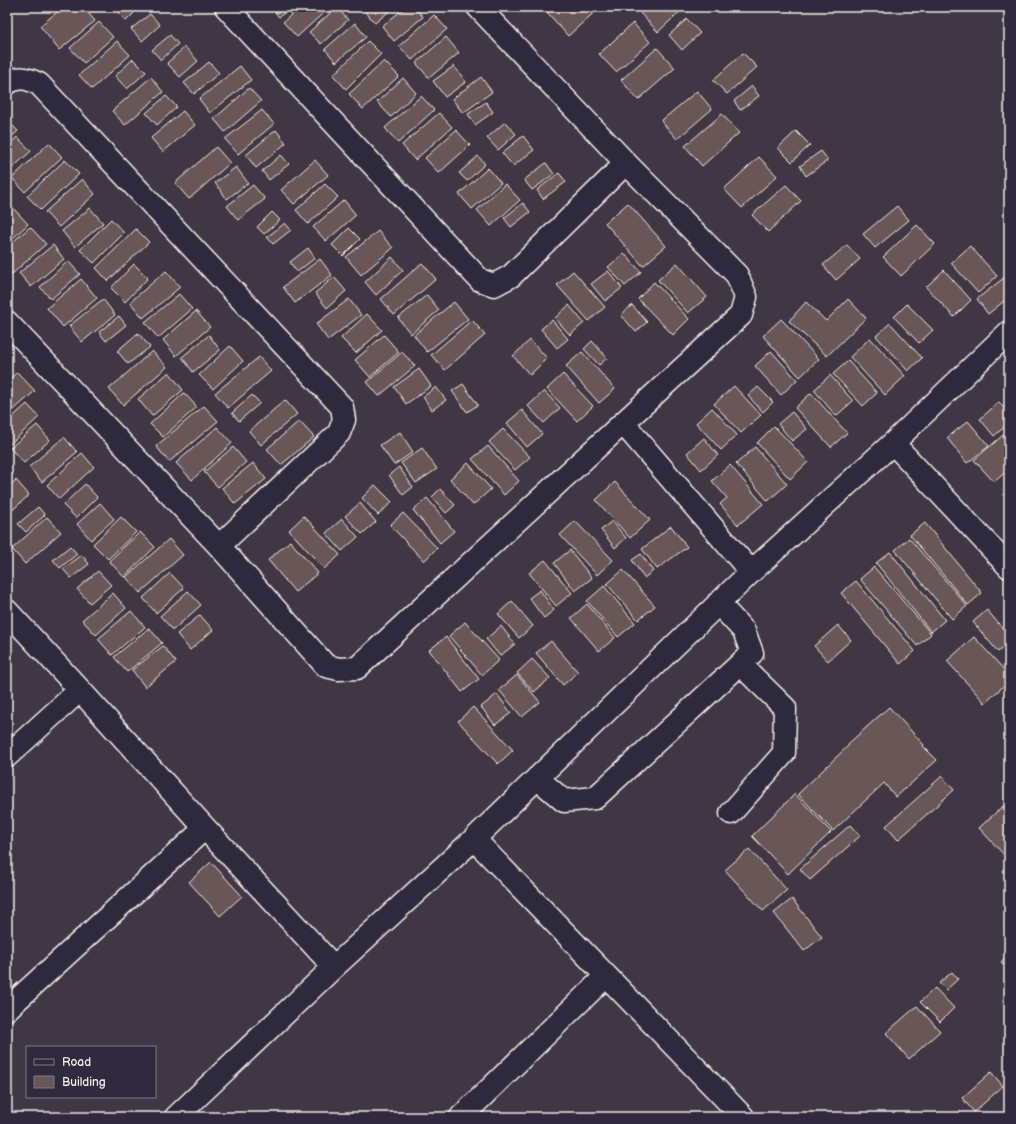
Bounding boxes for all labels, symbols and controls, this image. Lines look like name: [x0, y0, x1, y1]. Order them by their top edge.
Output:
legend: [26, 1046, 156, 1098]
text: Road: [62, 1055, 91, 1070]
text: Building: [62, 1075, 106, 1090]

